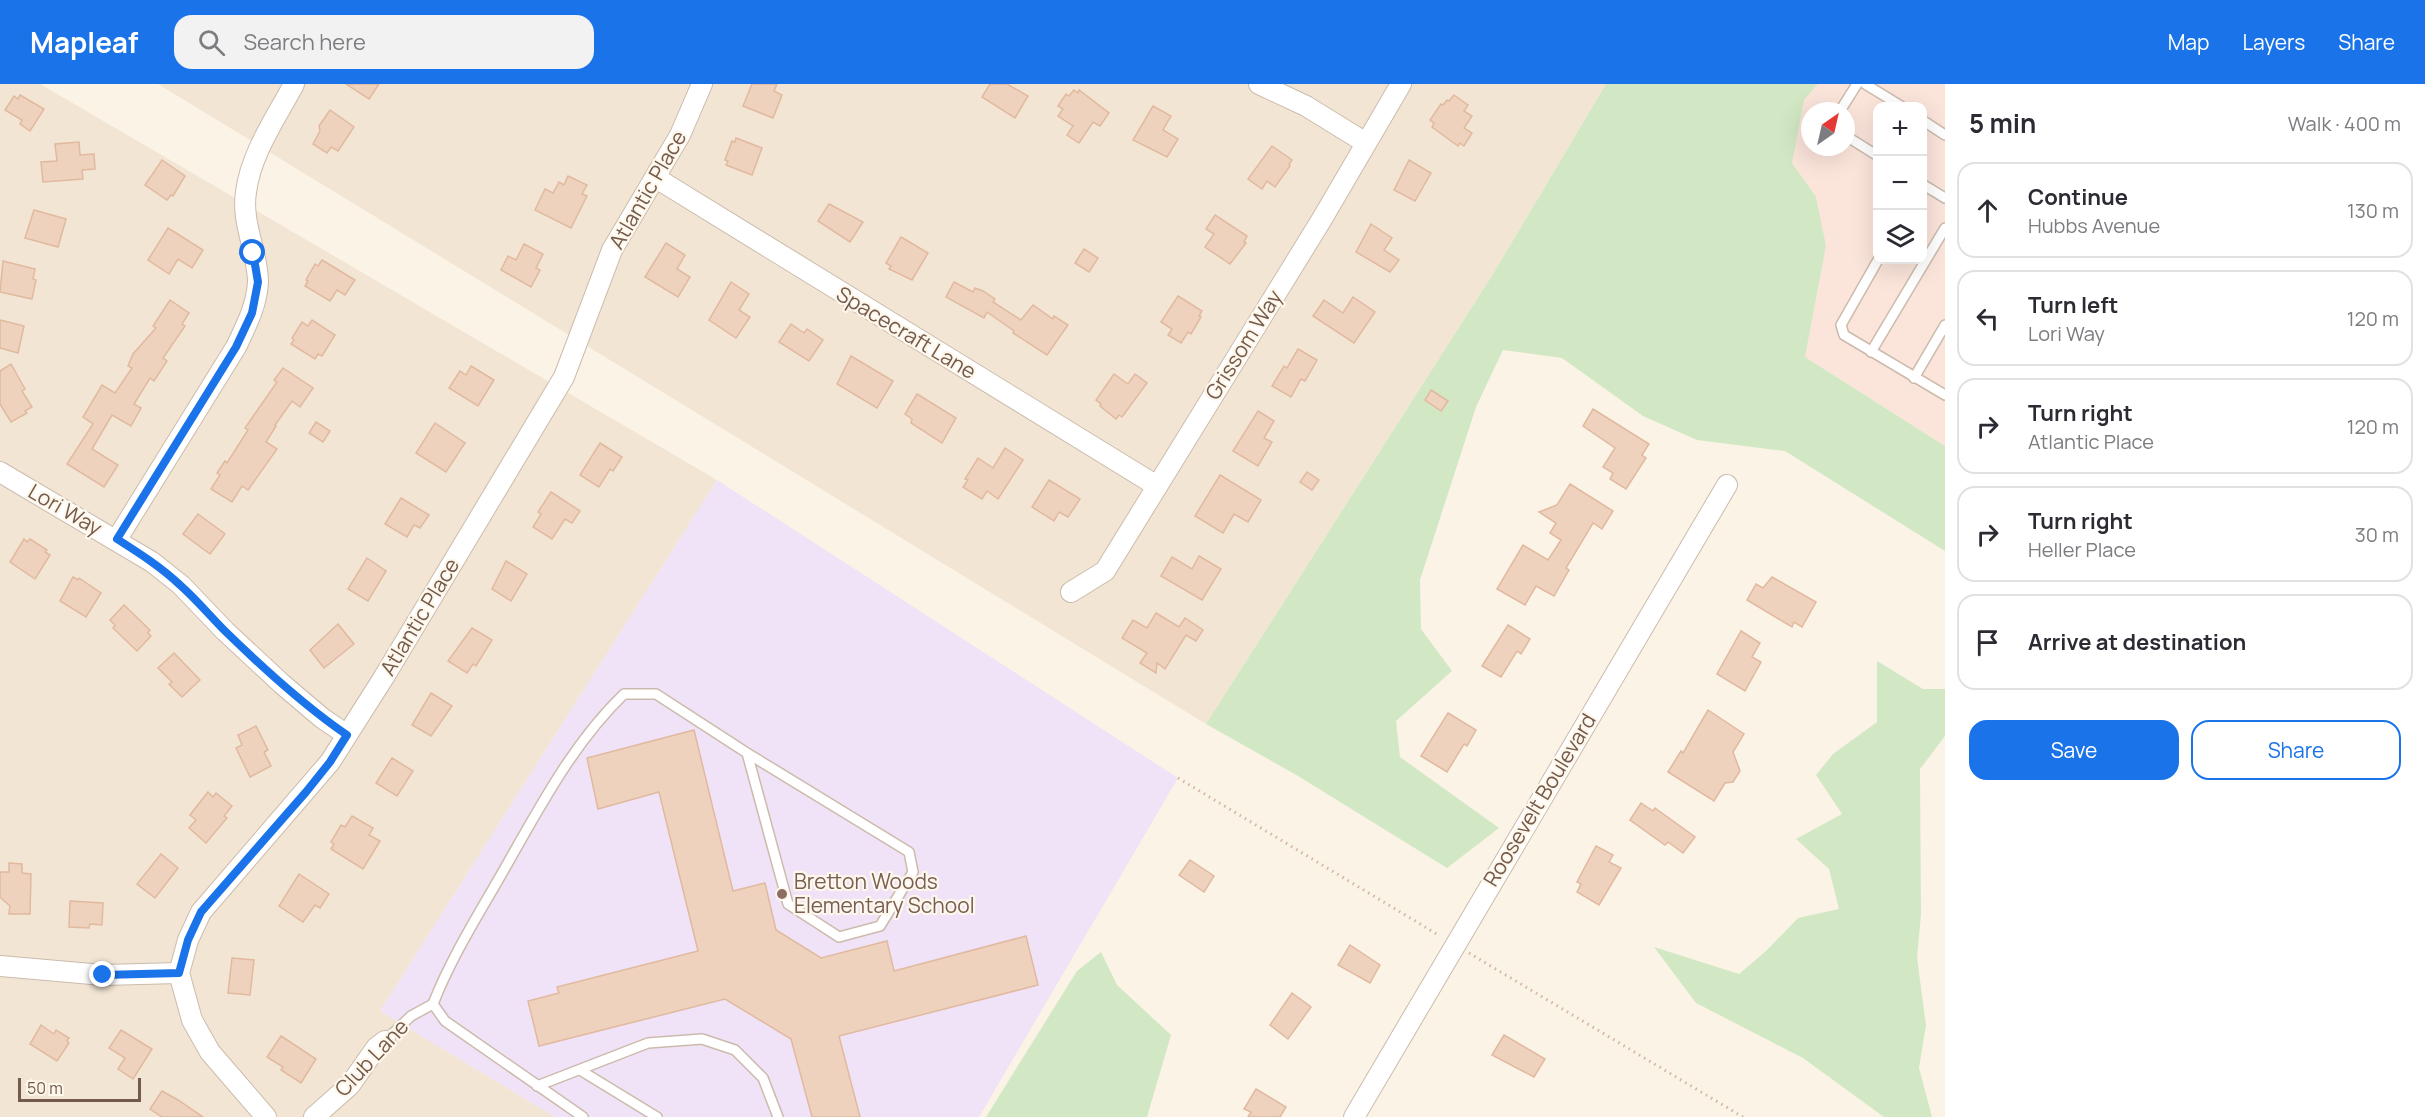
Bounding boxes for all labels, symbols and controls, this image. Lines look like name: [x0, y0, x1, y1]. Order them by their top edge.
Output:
search box: [174, 15, 594, 69]
text: Mapleaf: [30, 23, 138, 61]
icon: search: [195, 26, 228, 59]
text: Search here: [243, 27, 366, 57]
text: Map: [2168, 28, 2209, 56]
text: Layers: [2242, 28, 2305, 56]
text: Share: [2338, 28, 2395, 56]
north arrow: [1801, 102, 1855, 156]
map controls: [1873, 102, 1927, 264]
button: +: [1873, 102, 1927, 156]
text: 5 min: [1969, 105, 2036, 141]
text: Walk · 400 m: [2288, 110, 2401, 137]
street label: Atlantic Place: [602, 125, 692, 254]
button: −: [1873, 156, 1927, 210]
text: Continue: [2028, 182, 2128, 212]
icon: ahead: [1971, 194, 2004, 227]
text: 130 m: [2347, 197, 2399, 224]
button: layers: [1873, 210, 1927, 264]
text: Hubbs Avenue: [2028, 212, 2160, 239]
route start: [239, 239, 265, 265]
street label: Spacecraft Lane: [832, 279, 982, 385]
street label: Grissom Way: [1198, 284, 1288, 405]
text: Turn left: [2028, 290, 2118, 320]
icon: left: [1971, 302, 2004, 335]
text: 120 m: [2347, 305, 2399, 332]
text: Lori Way: [2028, 320, 2105, 347]
text: Turn right: [2028, 398, 2133, 428]
icon: right: [1971, 410, 2004, 443]
text: 120 m: [2347, 413, 2399, 440]
text: Atlantic Place: [2028, 428, 2154, 455]
street label: Lori Way: [24, 477, 107, 541]
text: Turn right: [2028, 506, 2133, 536]
icon: right: [1971, 518, 2004, 551]
text: 30 m: [2355, 521, 2399, 548]
text: Heller Place: [2028, 536, 2136, 563]
street label: Atlantic Place: [373, 553, 465, 680]
icon: arrive: [1971, 626, 2004, 659]
text: Arrive at destination: [2028, 627, 2246, 657]
street label: Roosevelt Boulevard: [1476, 708, 1602, 891]
button: Save: [1969, 720, 2179, 780]
button: Share: [2191, 720, 2401, 780]
place label: Bretton Woods Elementary School: [794, 867, 975, 919]
marker: Bretton Woods Elementary School: [775, 887, 789, 901]
route end: [89, 961, 115, 987]
street label: Club Lane: [328, 1013, 414, 1102]
scale bar: [18, 1075, 141, 1102]
text: 50 m: [27, 1077, 63, 1099]

